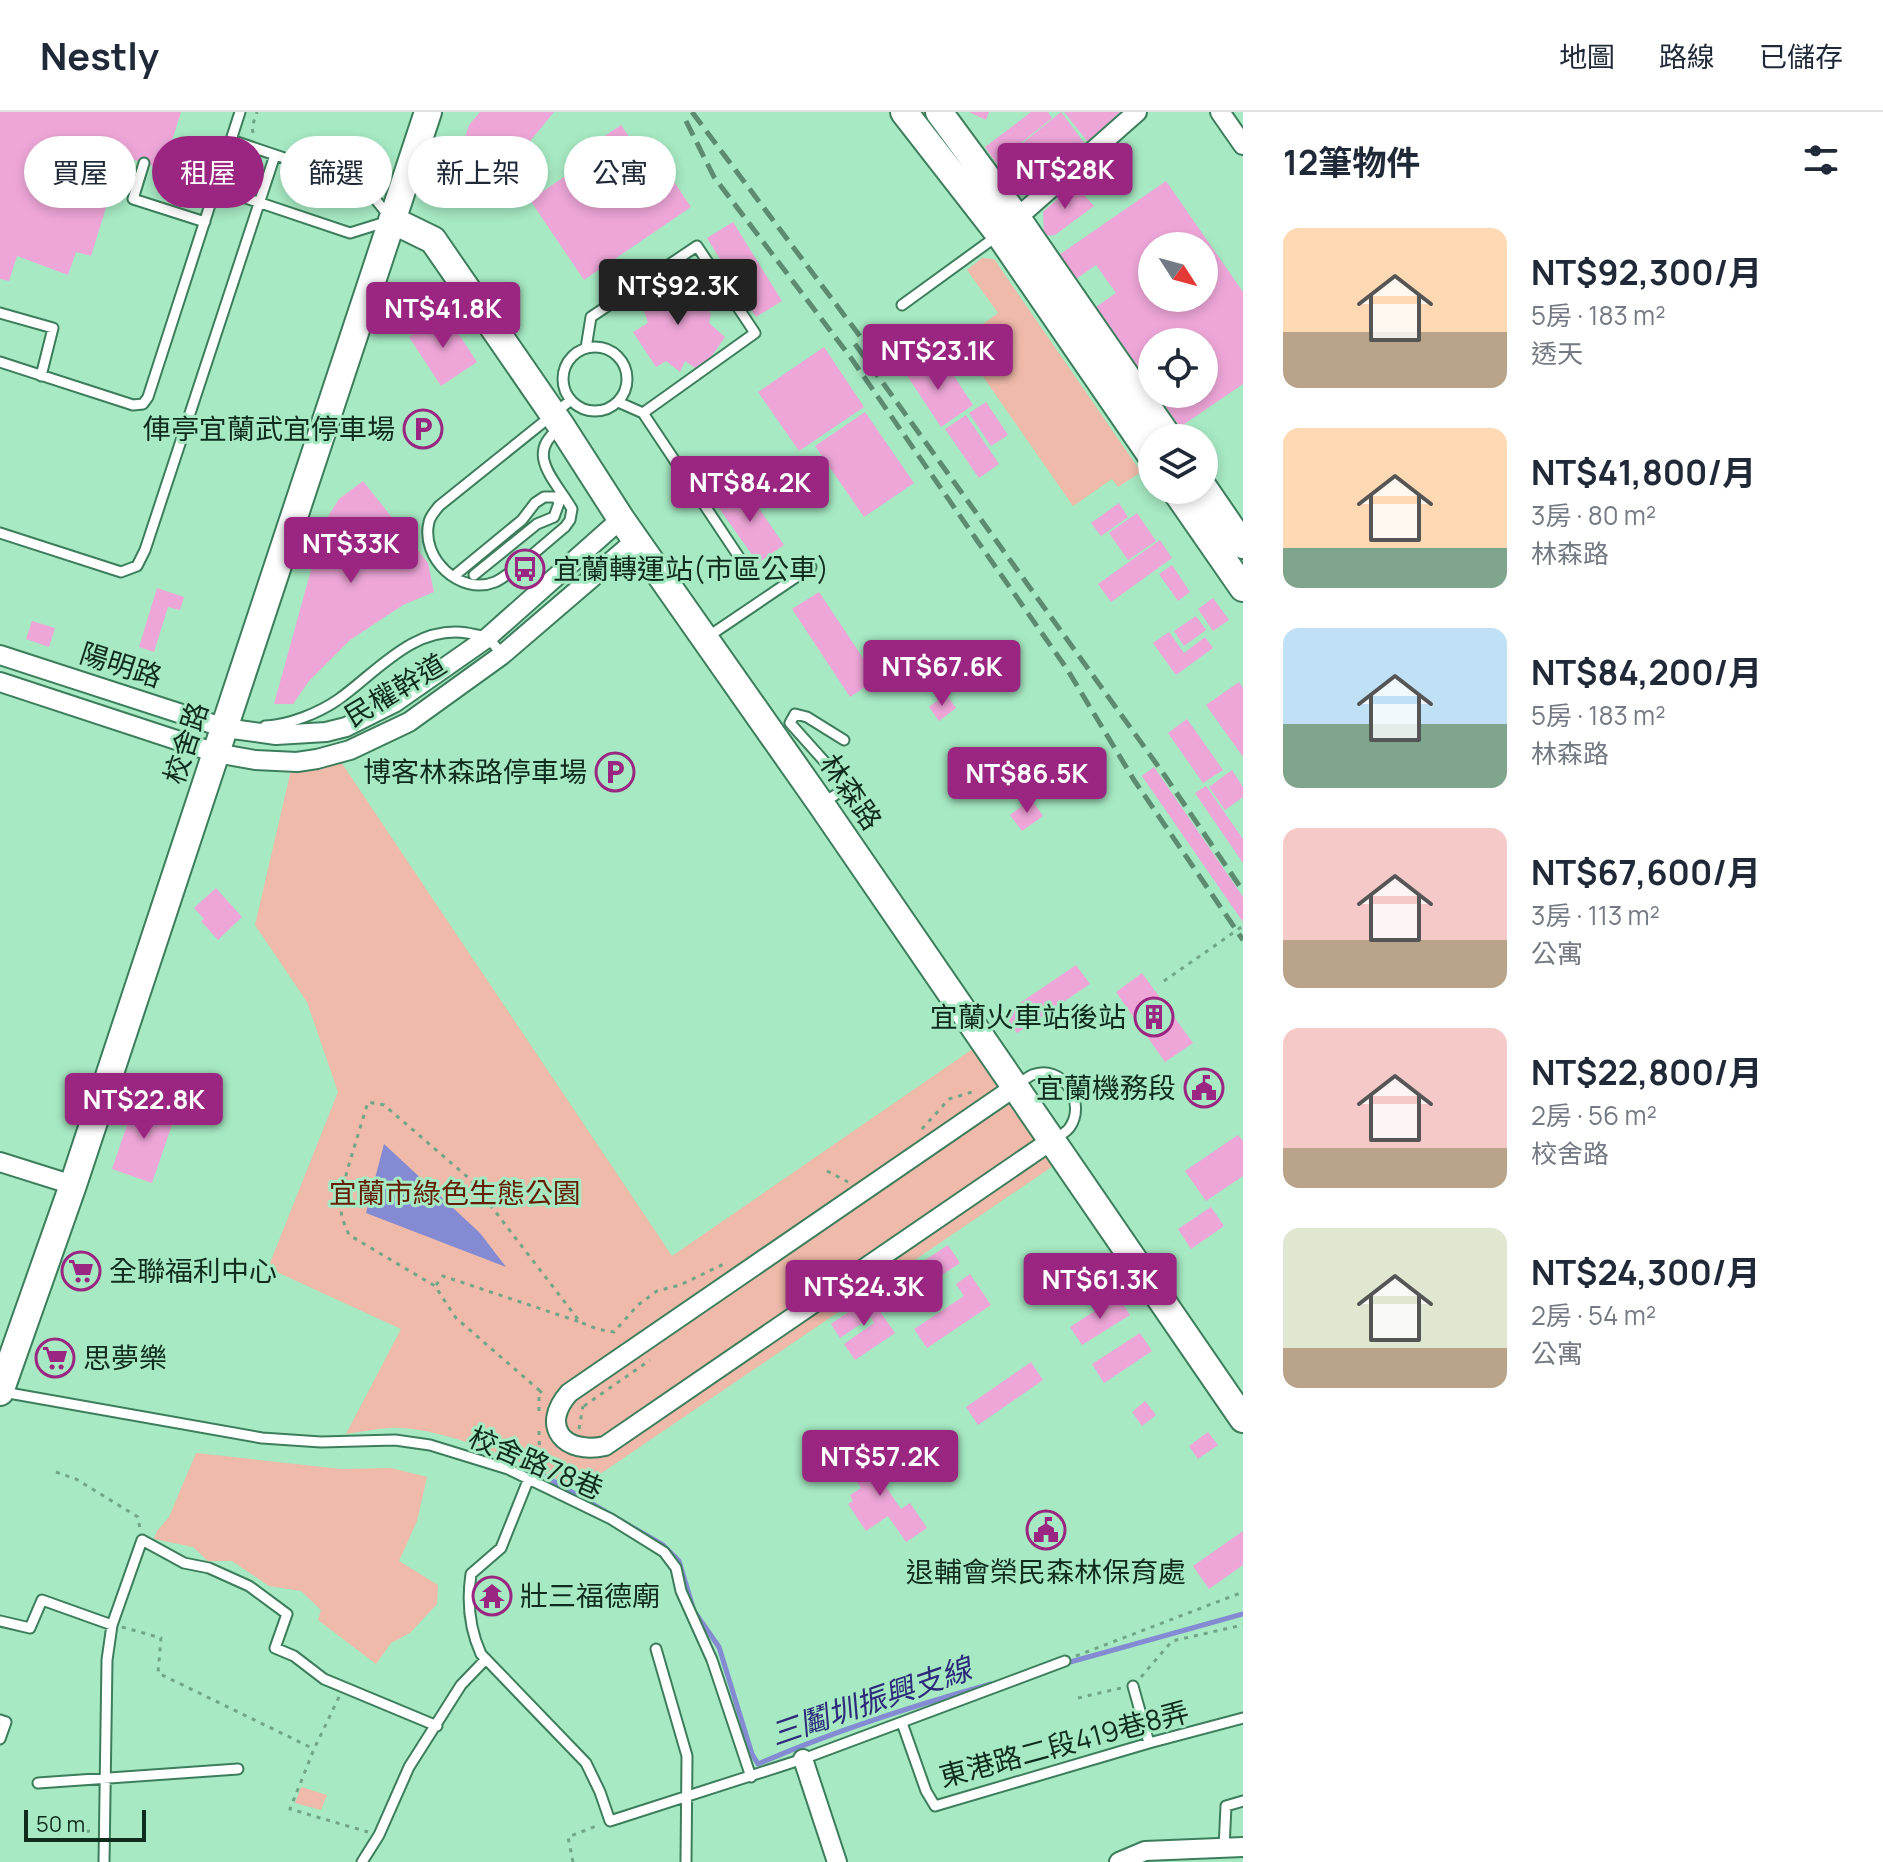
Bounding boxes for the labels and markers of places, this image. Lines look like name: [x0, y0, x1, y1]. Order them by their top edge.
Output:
pin: NT$28K: [1000, 143, 1130, 211]
pin: NT$92.3K: [595, 259, 761, 327]
pin: NT$41.8K: [360, 282, 526, 350]
pin: NT$23.1K: [855, 324, 1021, 392]
parking icon: 俥亭宜蘭武宜停車場: [402, 408, 444, 450]
place label: 俥亭宜蘭武宜停車場: [143, 409, 395, 447]
pin: NT$84.2K: [667, 456, 833, 524]
pin: NT$33K: [286, 517, 416, 585]
bus stop icon: 宜蘭轉運站(市區公車): [504, 548, 546, 590]
place label: 宜蘭轉運站(市區公車): [553, 549, 829, 587]
pin: NT$67.6K: [859, 640, 1025, 708]
pin: NT$86.5K: [944, 747, 1110, 815]
parking icon: 博客林森路停車場: [594, 751, 636, 793]
place label: 博客林森路停車場: [363, 752, 587, 790]
building icon: 宜蘭火車站後站: [1133, 996, 1175, 1038]
place label: 宜蘭火車站後站: [930, 997, 1126, 1035]
public building icon: 宜蘭機務段: [1183, 1067, 1225, 1109]
place label: 宜蘭機務段: [1036, 1068, 1176, 1106]
pin: NT$22.8K: [61, 1073, 227, 1141]
supermarket icon: 全聯福利中心: [60, 1250, 102, 1292]
place label: 全聯福利中心: [109, 1251, 277, 1289]
pin: NT$61.3K: [1017, 1253, 1183, 1321]
pin: NT$24.3K: [781, 1260, 947, 1328]
supermarket icon: 思夢樂: [34, 1337, 76, 1379]
place label: 思夢樂: [83, 1338, 167, 1376]
pin: NT$57.2K: [797, 1430, 963, 1498]
public building icon: 退輔會榮民森林保育處: [1025, 1509, 1067, 1551]
place label: 退輔會榮民森林保育處: [906, 1552, 1186, 1590]
temple icon: 壯三福德廟: [471, 1575, 513, 1617]
place label: 壯三福德廟: [520, 1576, 660, 1614]

